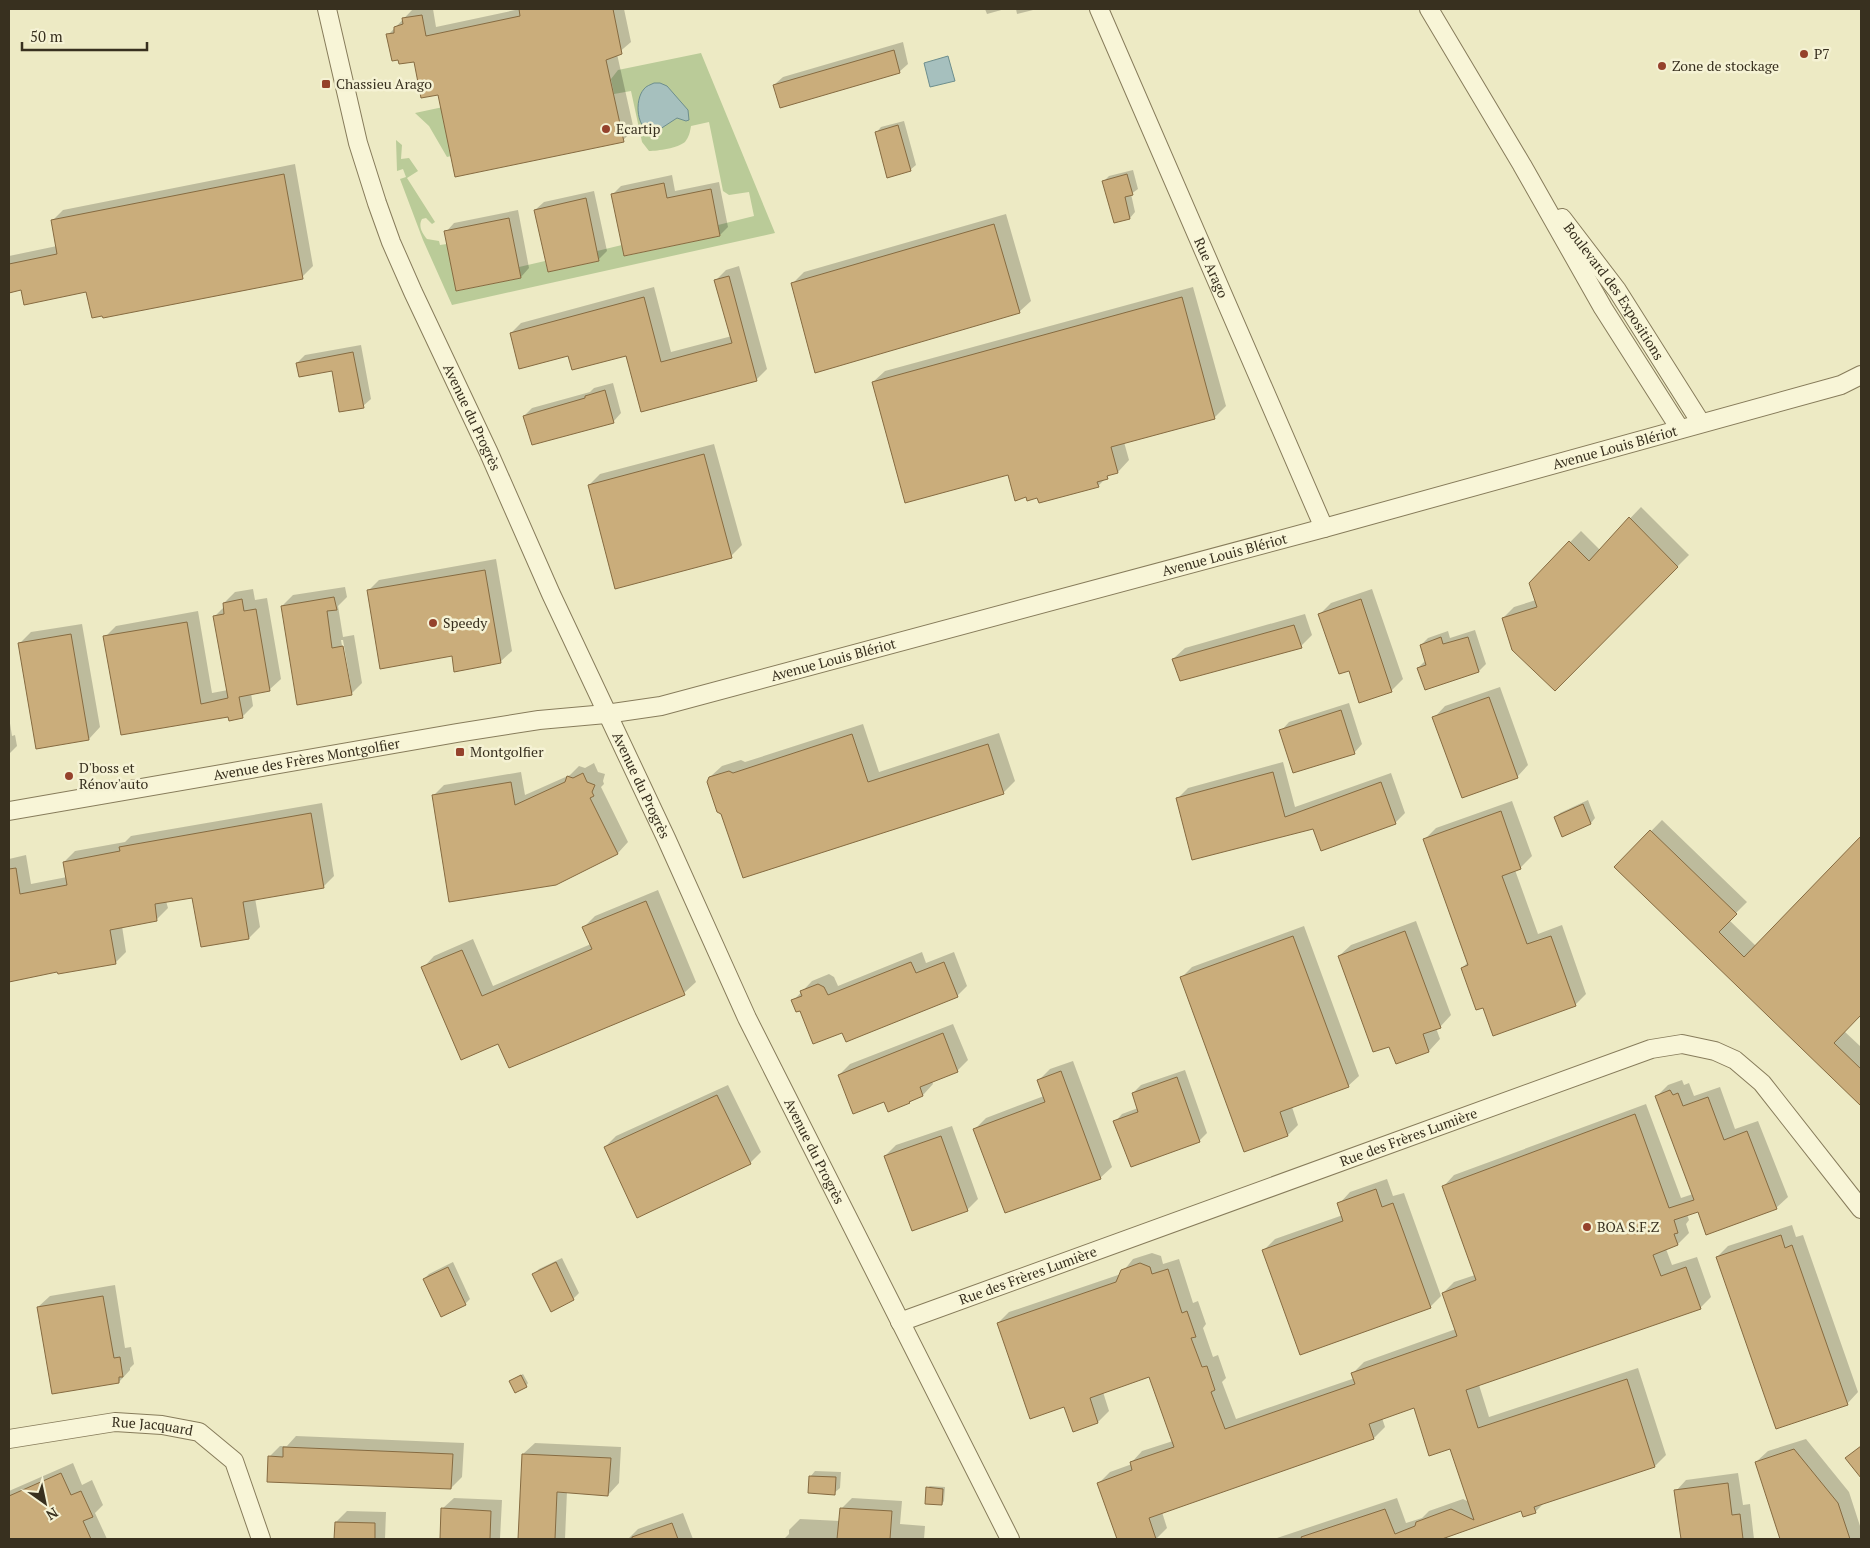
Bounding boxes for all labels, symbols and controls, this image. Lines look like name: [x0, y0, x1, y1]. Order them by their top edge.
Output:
scale bar: [22, 20, 148, 52]
text: 50 m: [30, 26, 63, 46]
place label: P7: [1814, 44, 1830, 63]
marker: P7: [1798, 48, 1810, 60]
place label: Zone de stockage: [1672, 56, 1779, 75]
marker: Zone de stockage: [1656, 60, 1668, 72]
place label: Chassieu Arago: [336, 74, 432, 93]
marker: Chassieu Arago: [320, 78, 332, 90]
place label: Ecartip: [616, 119, 661, 138]
marker: Ecartip: [600, 123, 612, 135]
street label: Boulevard des Expositions: [1560, 218, 1669, 363]
street label: Rue Arago: [1190, 234, 1233, 301]
street label: Avenue du Progrès: [439, 361, 506, 473]
street label: Avenue Louis Blériot: [1550, 421, 1680, 473]
street label: Avenue Louis Blériot: [1160, 528, 1290, 580]
place label: Speedy: [443, 613, 488, 632]
marker: Speedy: [427, 617, 439, 629]
street label: Avenue Louis Blériot: [769, 633, 899, 685]
street label: Avenue du Progrès: [608, 729, 675, 841]
street label: Avenue des Frères Montgolfier: [212, 733, 402, 784]
place label: Montgolfier: [470, 742, 544, 761]
marker: Montgolfier: [454, 746, 466, 758]
place label: D'boss et Rénov'auto: [79, 758, 149, 793]
marker: D'boss et Rénov'auto: [63, 770, 75, 782]
street label: Avenue du Progrès: [780, 1095, 849, 1207]
street label: Rue des Frères Lumière: [1337, 1103, 1480, 1170]
place label: BOA S.F.Z: [1597, 1217, 1659, 1236]
marker: BOA S.F.Z: [1581, 1221, 1593, 1233]
street label: Rue des Frères Lumière: [956, 1241, 1099, 1309]
street label: Rue Jacquard: [111, 1412, 195, 1440]
north arrow: [20, 1478, 70, 1528]
text: N: [42, 1503, 62, 1525]

